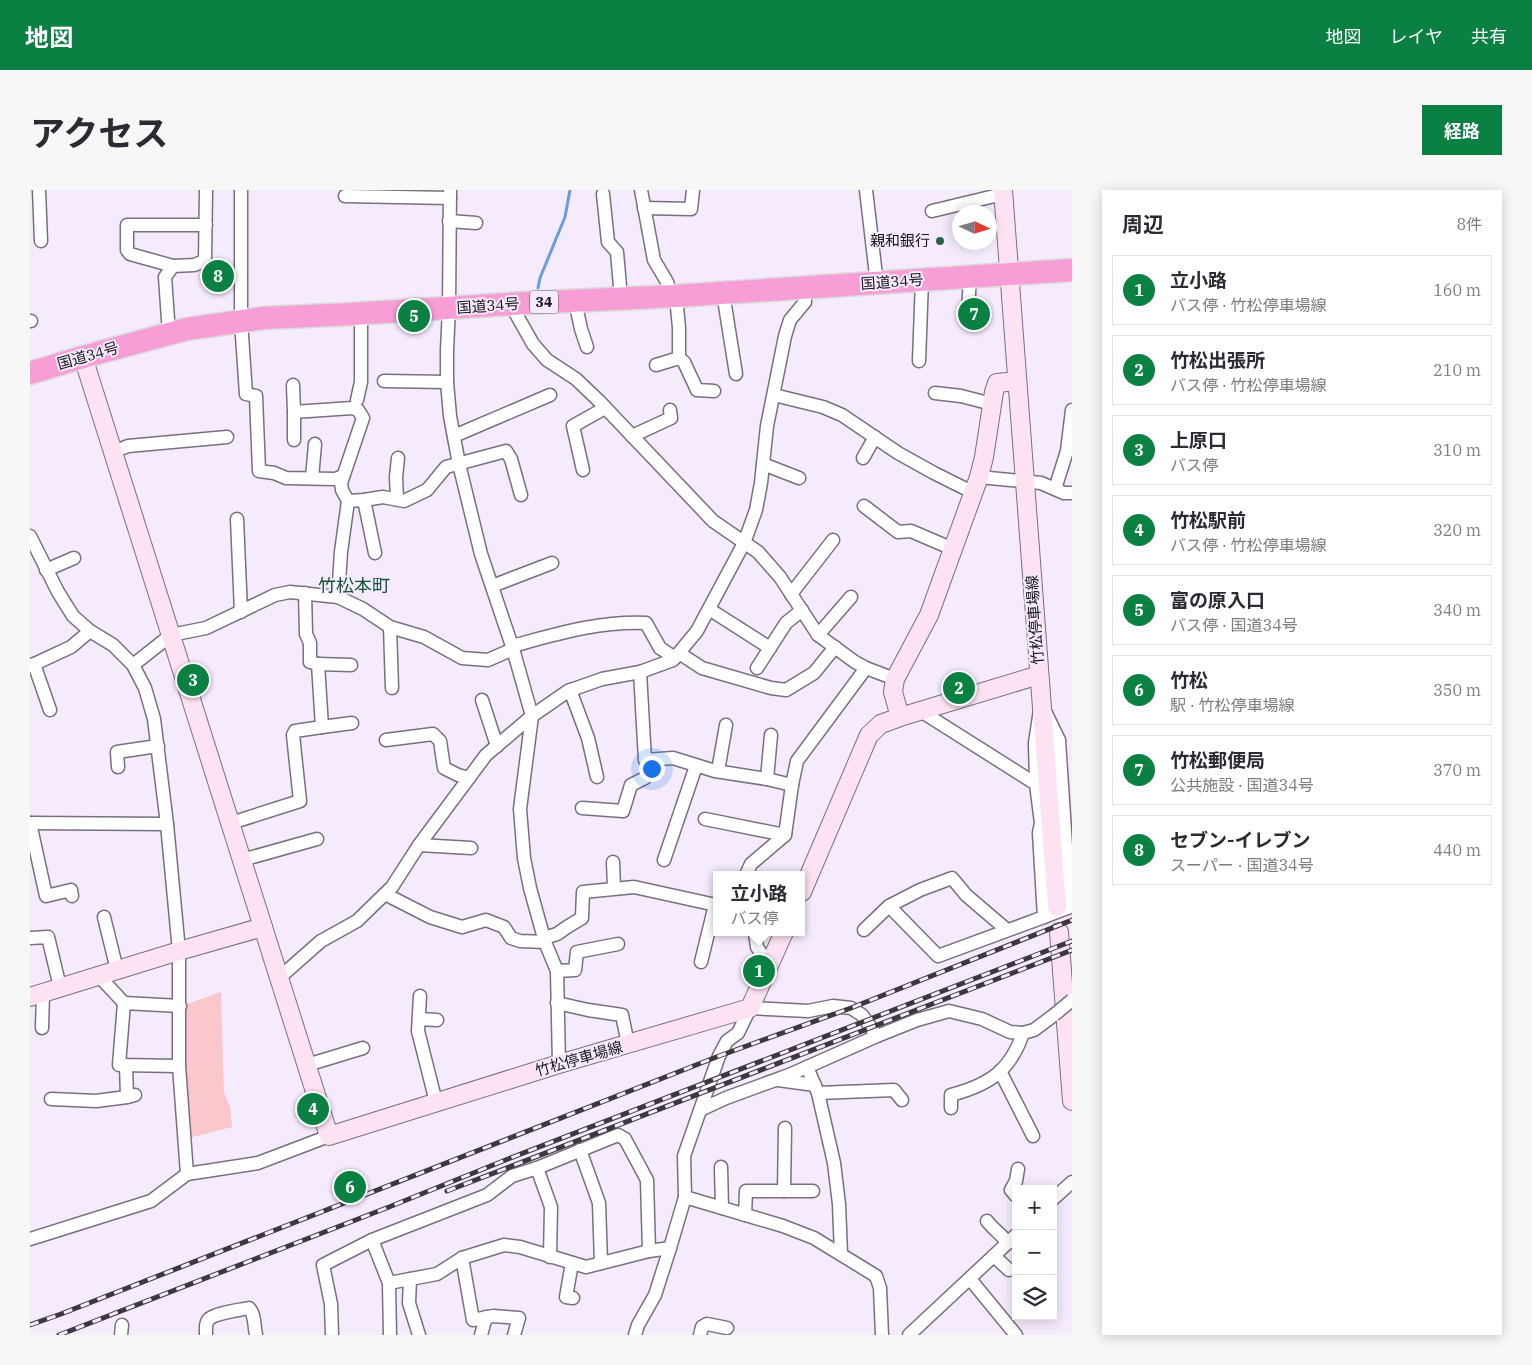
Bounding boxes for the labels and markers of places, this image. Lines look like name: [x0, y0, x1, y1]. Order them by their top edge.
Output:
place label: 親和銀行: [870, 231, 930, 250]
marker: 親和銀行: [934, 235, 946, 247]
pin: 8: [202, 257, 234, 295]
pin: 7: [958, 295, 990, 333]
pin: 5: [398, 297, 430, 335]
pin: 3: [177, 661, 209, 699]
pin: 2: [943, 669, 975, 707]
pin: 1: [743, 952, 775, 990]
pin: 4: [297, 1090, 329, 1128]
pin: 6: [334, 1168, 366, 1206]

